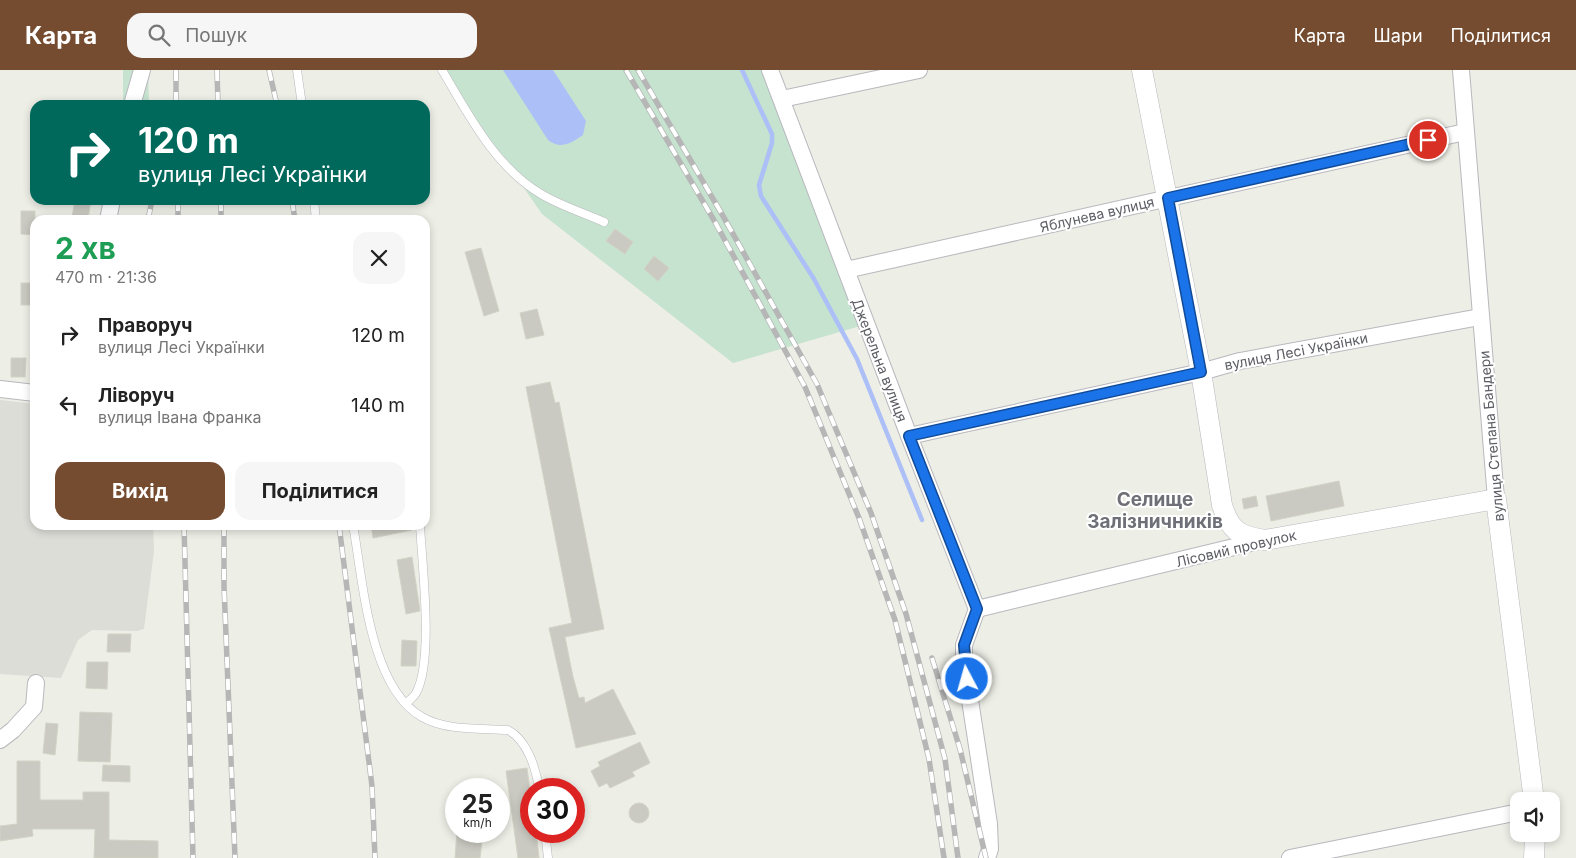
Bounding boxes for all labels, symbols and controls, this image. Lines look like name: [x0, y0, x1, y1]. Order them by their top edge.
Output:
search box: [127, 13, 477, 58]
text: Карта: [25, 21, 97, 50]
icon: search: [145, 21, 173, 49]
text: Пошук: [185, 24, 247, 47]
text: Карта: [1294, 25, 1346, 46]
text: Шари: [1374, 25, 1423, 46]
text: Поділитися: [1451, 25, 1551, 46]
text: 120 m: [138, 119, 239, 161]
pin: [1407, 119, 1449, 161]
icon: right: [55, 120, 120, 185]
icon: arrive: [1414, 126, 1442, 154]
text: вулиця Лесі Українки: [138, 161, 367, 187]
street label: Яблунева вулиця: [1038, 193, 1156, 235]
text: 2 хв: [55, 230, 116, 266]
button: close: [353, 232, 405, 284]
text: 470 m · 21:36: [55, 267, 157, 287]
street label: Джерельна вулиця: [849, 296, 911, 424]
text: Праворуч: [98, 314, 192, 337]
icon: right: [55, 321, 83, 349]
text: 120 m: [352, 324, 405, 347]
street label: вулиця Лесі Українки: [1223, 329, 1369, 373]
text: вулиця Лесі Українки: [98, 337, 265, 357]
street label: вулиця Степана Бандери: [1475, 350, 1507, 522]
text: Ліворуч: [98, 384, 174, 407]
icon: left: [55, 391, 83, 419]
text: 140 m: [351, 394, 405, 417]
text: вулиця Івана Франка: [98, 407, 261, 427]
button: Вихід: [55, 462, 225, 520]
button: Поділитися: [235, 462, 405, 520]
district label: Селище Залізничників: [1087, 488, 1223, 533]
street label: Лісовий провулок: [1174, 526, 1298, 570]
position arrow: [940, 652, 992, 704]
speed limit sign: 30: [520, 778, 585, 843]
text: 25: [462, 789, 493, 819]
map controls: [1510, 792, 1560, 842]
button: sound: [1510, 792, 1560, 842]
text: km/h: [463, 815, 492, 830]

